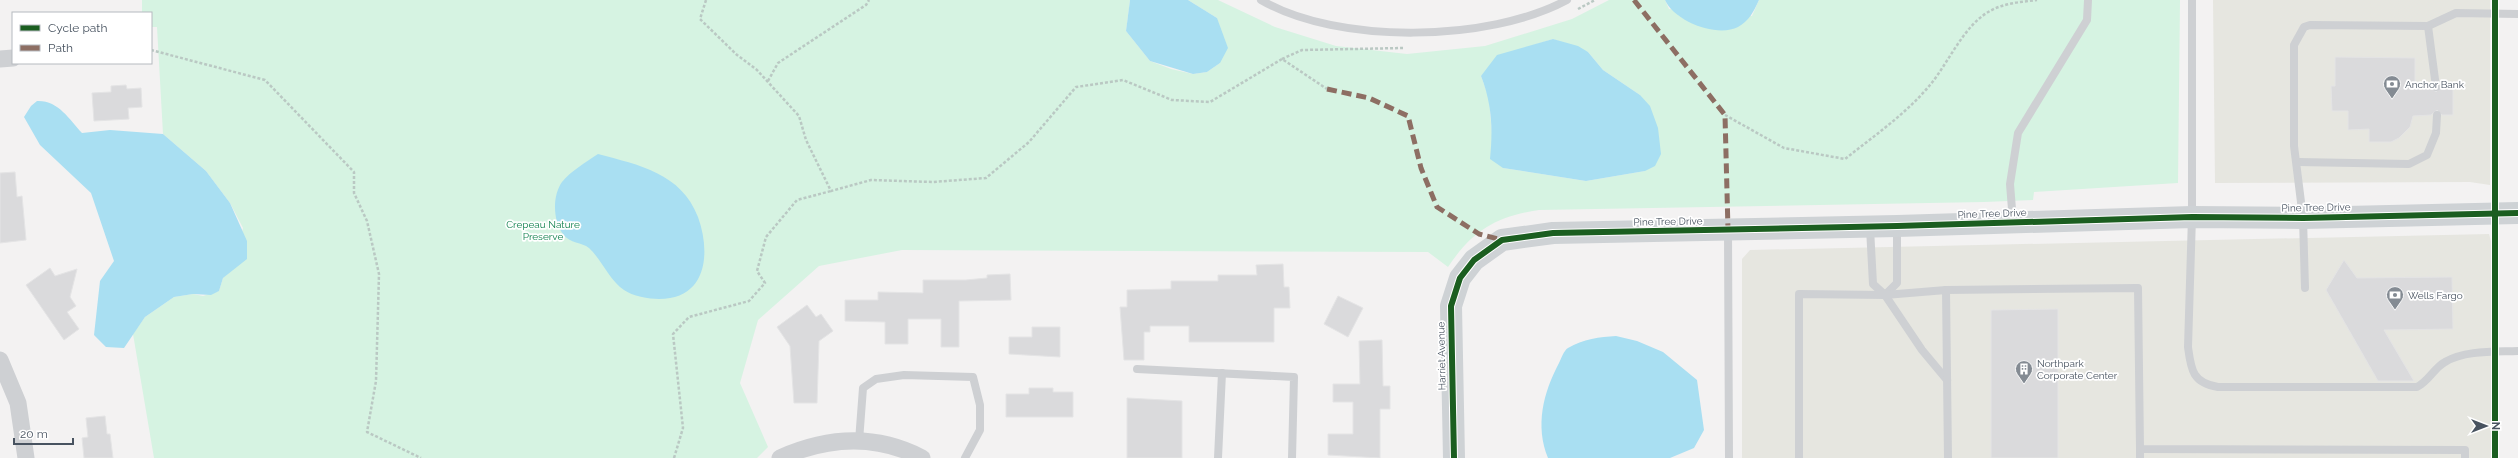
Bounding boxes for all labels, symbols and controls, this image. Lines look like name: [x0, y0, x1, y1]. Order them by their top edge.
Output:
legend: [12, 12, 152, 64]
text: Cycle path: [48, 21, 107, 35]
text: Path: [48, 41, 73, 55]
bank icon: Anchor Bank: [2382, 74, 2402, 99]
place label: Anchor Bank: [2405, 79, 2465, 90]
street label: Pine Tree Drive: [2281, 201, 2351, 214]
street label: Pine Tree Drive: [1957, 207, 2027, 220]
street label: Pine Tree Drive: [1633, 215, 1703, 228]
park label: Crepeau Nature Preserve: [506, 219, 580, 242]
bank icon: Wells Fargo: [2385, 285, 2405, 310]
place label: Wells Fargo: [2408, 290, 2463, 301]
street label: Harriet Avenue: [1435, 322, 1448, 390]
place label: Northpark Corporate Center: [2037, 358, 2118, 381]
building icon: Northpark Corporate Center: [2014, 359, 2034, 384]
north arrow: [2466, 406, 2506, 446]
scale bar: [14, 420, 73, 446]
text: N: [2489, 422, 2502, 430]
text: 20 m: [20, 427, 48, 441]

